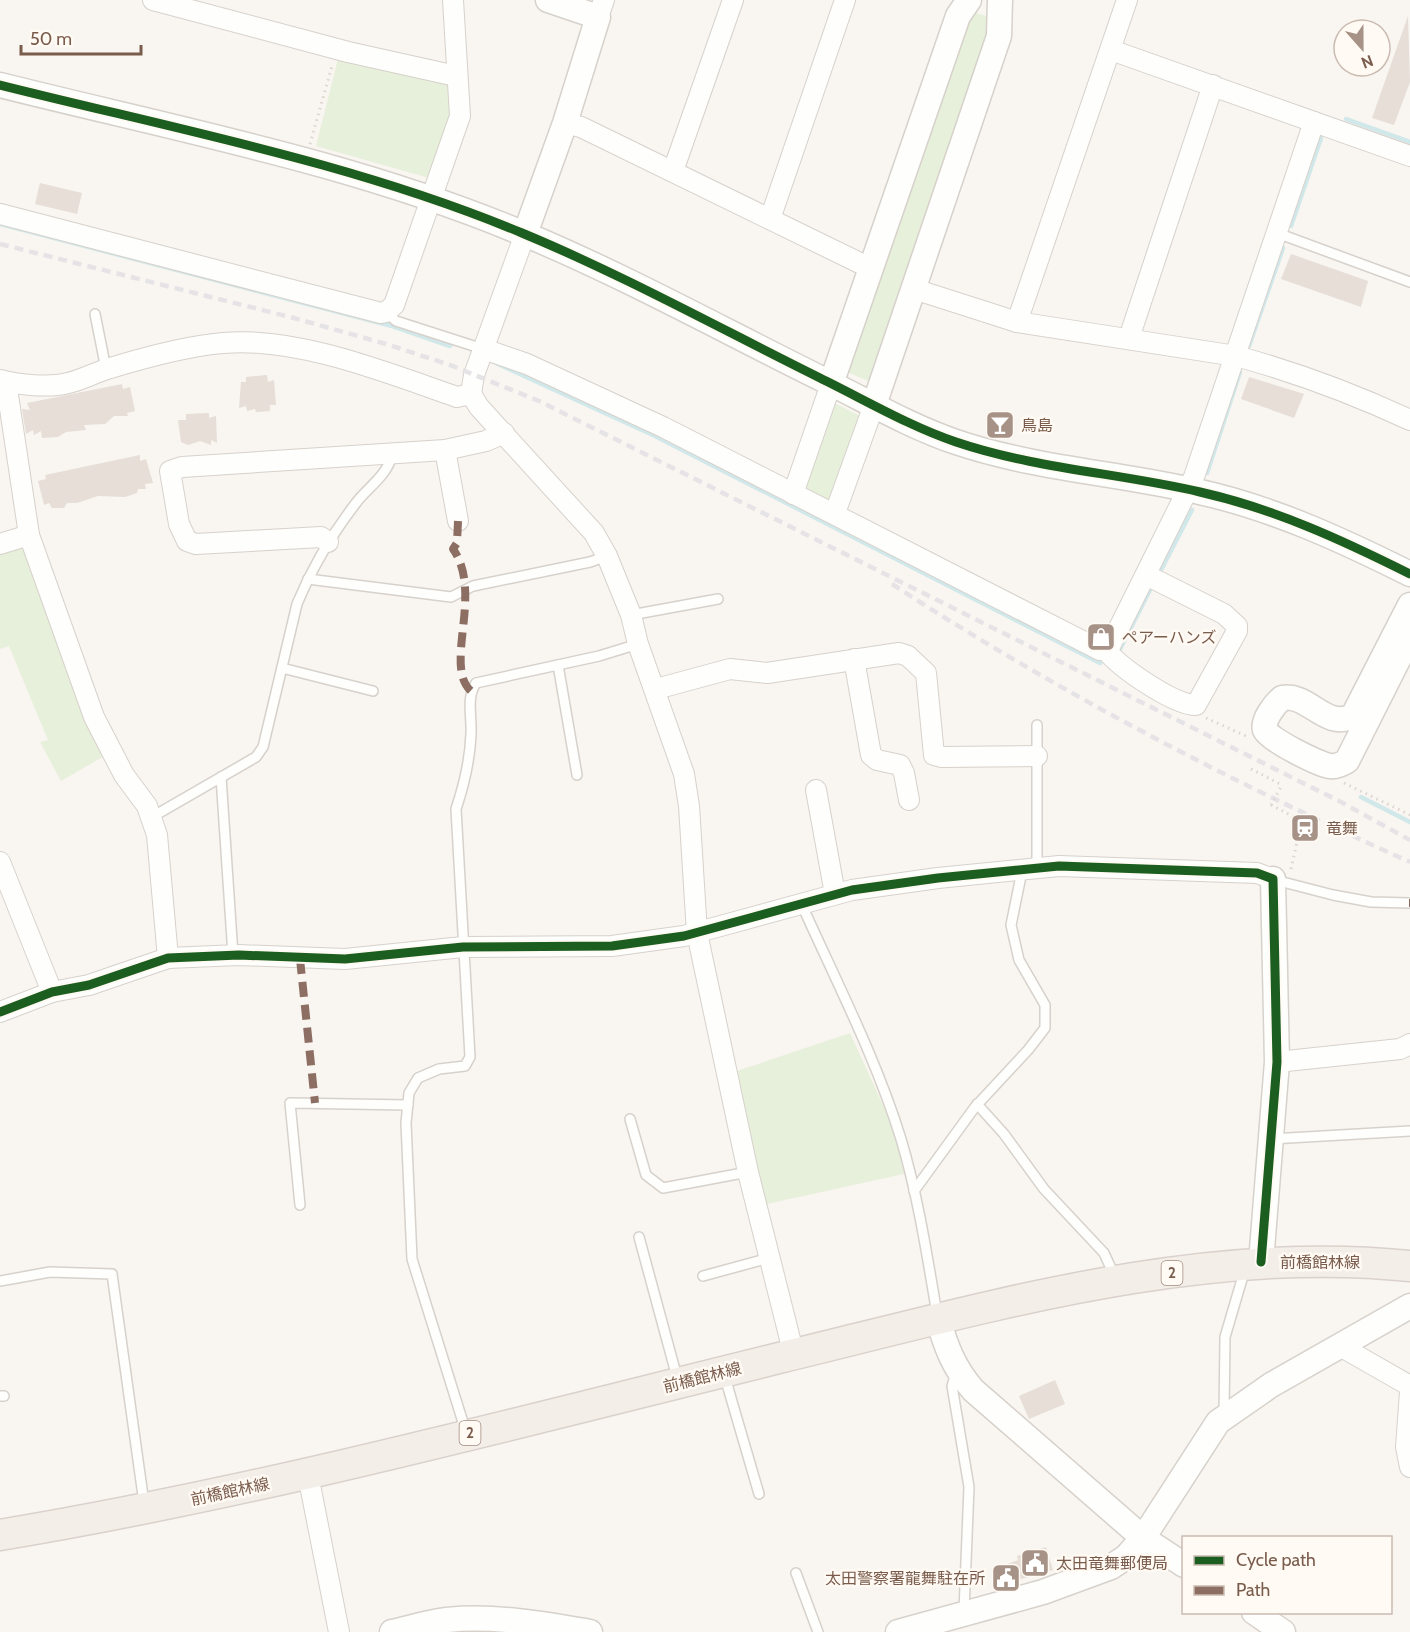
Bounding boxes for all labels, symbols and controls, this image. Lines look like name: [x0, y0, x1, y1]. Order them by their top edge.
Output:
scale bar: [21, 18, 141, 56]
north arrow: [1332, 18, 1392, 78]
text: 50 m: [30, 28, 72, 50]
text: N: [1359, 51, 1376, 72]
bar icon: 鳥島: [984, 409, 1016, 441]
place label: 鳥島: [1021, 416, 1053, 435]
shop icon: ペアーハンズ: [1085, 621, 1117, 653]
place label: ペアーハンズ: [1122, 628, 1216, 647]
station icon: 竜舞: [1289, 812, 1321, 844]
place label: 竜舞: [1326, 819, 1358, 838]
street label: 前橋館林線: [1280, 1253, 1360, 1272]
road number: 2: [1162, 1261, 1182, 1285]
street label: 前橋館林線: [661, 1359, 743, 1396]
road number: 2: [460, 1421, 480, 1445]
street label: 前橋館林線: [189, 1474, 271, 1509]
legend: [1182, 1536, 1392, 1614]
public building icon: 太田竜舞郵便局: [1019, 1547, 1051, 1579]
text: Cycle path: [1236, 1549, 1316, 1571]
place label: 太田竜舞郵便局: [1056, 1554, 1168, 1573]
public building icon: 太田警察署龍舞駐在所: [990, 1562, 1022, 1594]
place label: 太田警察署龍舞駐在所: [825, 1569, 985, 1588]
text: Path: [1236, 1579, 1270, 1601]

